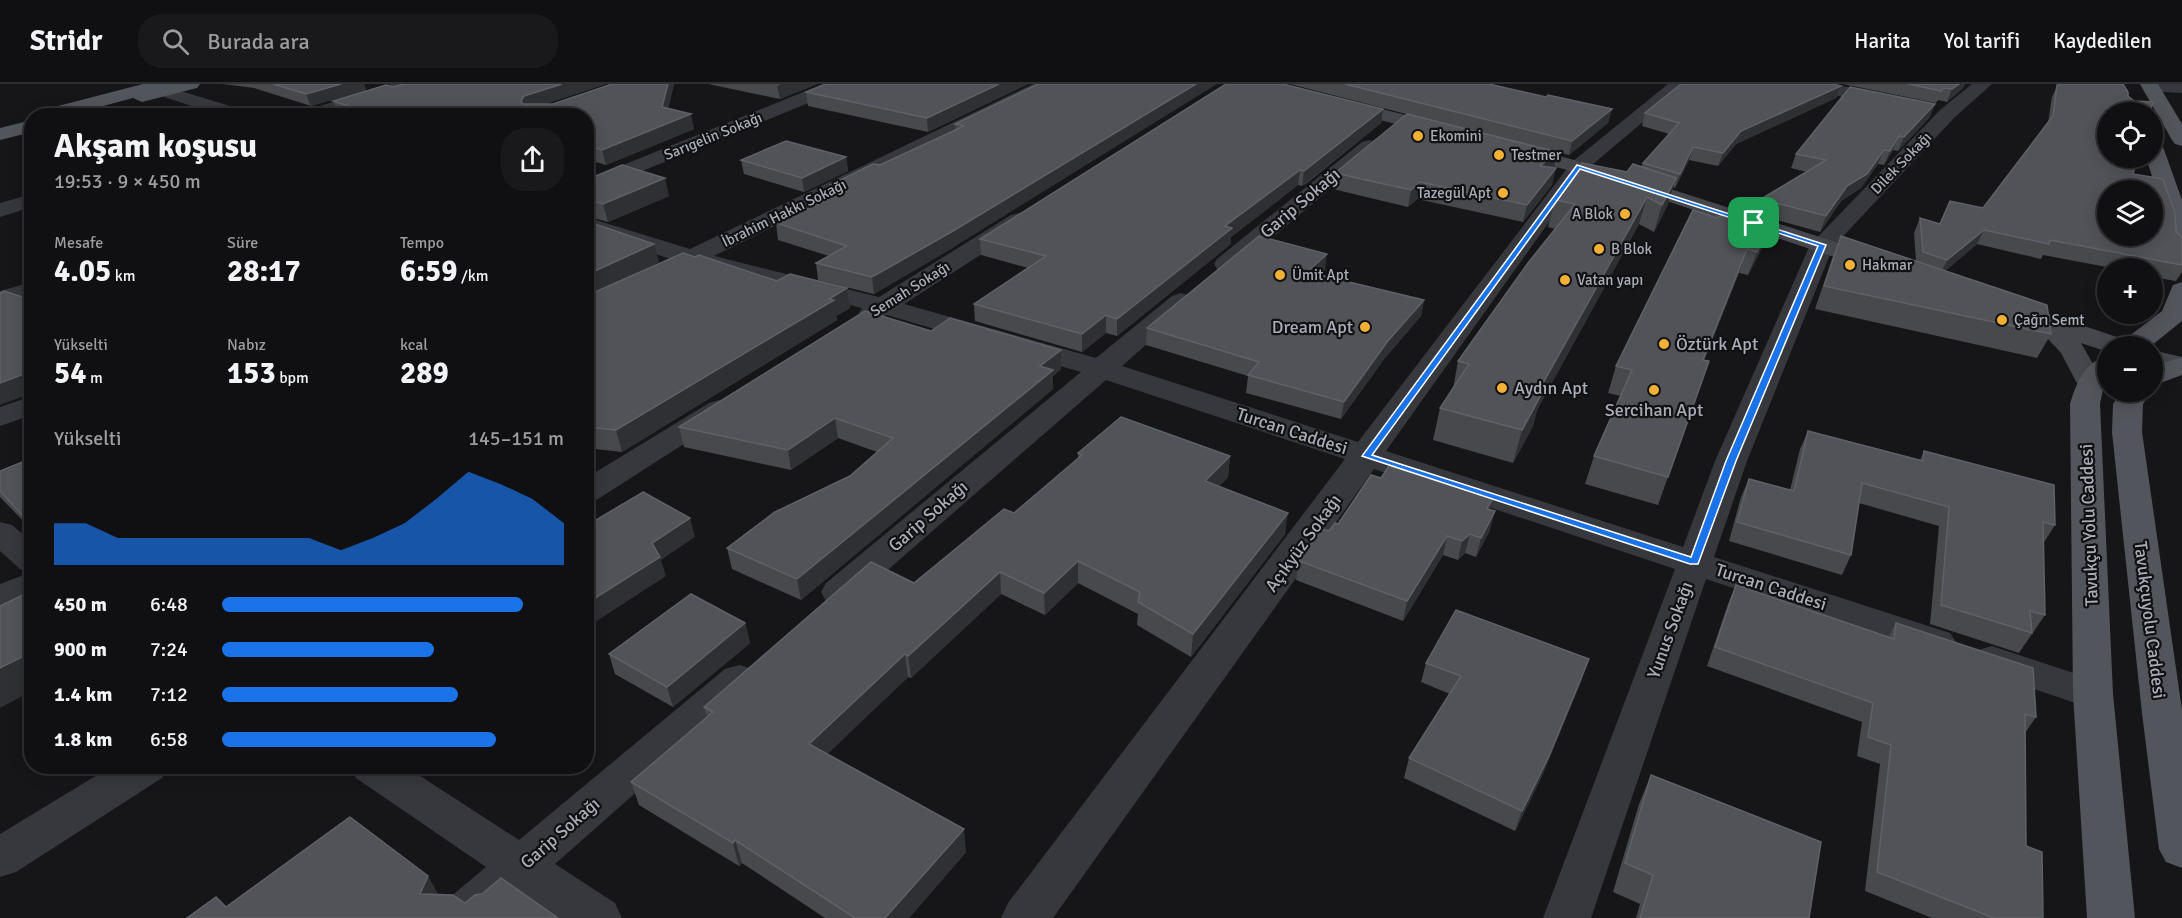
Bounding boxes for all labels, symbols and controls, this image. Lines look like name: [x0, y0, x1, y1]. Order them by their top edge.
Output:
search box: [138, 14, 558, 68]
text: Stridr: [30, 24, 102, 58]
icon: search: [159, 25, 192, 58]
text: Burada ara: [207, 28, 310, 55]
text: Harita: [1854, 28, 1911, 54]
text: Yol tarifi: [1944, 28, 2020, 54]
text: Kaydedilen: [2053, 28, 2152, 54]
map controls: [2097, 102, 2163, 402]
button: locate: [2097, 102, 2163, 168]
street label: Sarıgelin Sokağı: [661, 108, 765, 164]
text: Akşam koşusu: [54, 126, 257, 167]
place label: Ekomini: [1430, 127, 1482, 145]
button: share: [501, 128, 564, 191]
street label: Dilek Sokağı: [1867, 128, 1935, 198]
marker: Ekomini: [1411, 129, 1425, 143]
place label: Testmer: [1511, 146, 1562, 164]
marker: Testmer: [1492, 148, 1506, 162]
street label: Garip Sokağı: [1255, 163, 1345, 243]
text: 19:53 · 9 × 450 m: [54, 169, 201, 194]
street label: İbrahim Hakkı Sokağı: [719, 175, 849, 251]
button: layers: [2097, 180, 2163, 246]
place label: Tazegül Apt: [1417, 184, 1491, 202]
marker: Tazegül Apt: [1496, 186, 1510, 200]
pin: [1728, 197, 1779, 248]
place label: A Blok: [1572, 205, 1613, 223]
icon: arrive: [1737, 206, 1770, 239]
marker: A Blok: [1618, 207, 1632, 221]
text: Mesafe: [54, 233, 103, 253]
text: Süre: [227, 233, 258, 253]
text: Tempo: [400, 233, 444, 253]
place label: B Blok: [1611, 240, 1653, 258]
marker: B Blok: [1592, 242, 1606, 256]
text: 4.05: [54, 253, 111, 290]
text: 28:17: [227, 253, 301, 290]
text: 6:59: [400, 253, 457, 290]
place label: Hakmar: [1862, 256, 1913, 274]
street label: Semah Sokağı: [867, 258, 953, 320]
marker: Hakmar: [1843, 258, 1857, 272]
button: +: [2097, 258, 2163, 324]
text: km: [111, 266, 136, 286]
text: /km: [457, 266, 489, 286]
place label: Ümit Apt: [1292, 266, 1349, 284]
marker: Ümit Apt: [1273, 268, 1287, 282]
place label: Vatan yapı: [1577, 271, 1643, 289]
marker: Vatan yapı: [1558, 273, 1572, 287]
place label: Çağrı Semt: [2014, 311, 2085, 329]
marker: Çağrı Semt: [1995, 313, 2009, 327]
place label: Dream Apt: [1272, 316, 1353, 338]
marker: Dream Apt: [1358, 320, 1372, 334]
place label: Öztürk Apt: [1676, 333, 1758, 355]
text: Yükselti: [54, 335, 108, 355]
text: Nabız: [227, 335, 266, 355]
text: kcal: [400, 335, 428, 355]
button: −: [2097, 336, 2163, 402]
marker: Öztürk Apt: [1657, 337, 1671, 351]
text: 54: [54, 355, 86, 392]
text: 153: [227, 355, 276, 392]
text: 289: [400, 355, 449, 392]
text: m: [86, 368, 103, 388]
text: bpm: [276, 368, 309, 388]
place label: Aydın Apt: [1514, 377, 1588, 399]
marker: Aydın Apt: [1495, 381, 1509, 395]
marker: Sercihan Apt: [1647, 383, 1661, 397]
place label: Sercihan Apt: [1605, 399, 1703, 421]
street label: Turcan Caddesi: [1234, 403, 1350, 459]
text: Yükselti: [54, 426, 121, 451]
text: 145–151 m: [468, 426, 564, 451]
street label: Tavukçu Yolu Caddesi: [2075, 444, 2103, 606]
street label: Garip Sokağı: [884, 476, 972, 556]
street label: Açıkyüz Sokağı: [1260, 490, 1346, 596]
street label: Tavukçuyolu Caddesi: [2129, 540, 2171, 700]
street label: Turcan Caddesi: [1713, 559, 1829, 615]
street label: Yunus Sokağı: [1642, 579, 1698, 681]
text: 450 m: [54, 592, 107, 617]
text: 6:48: [150, 592, 188, 617]
text: 900 m: [54, 637, 107, 662]
text: 7:24: [150, 637, 188, 662]
text: 1.4 km: [54, 682, 112, 707]
text: 7:12: [150, 682, 188, 707]
text: 1.8 km: [54, 727, 112, 752]
text: 6:58: [150, 727, 188, 752]
street label: Garip Sokağı: [516, 793, 604, 873]

